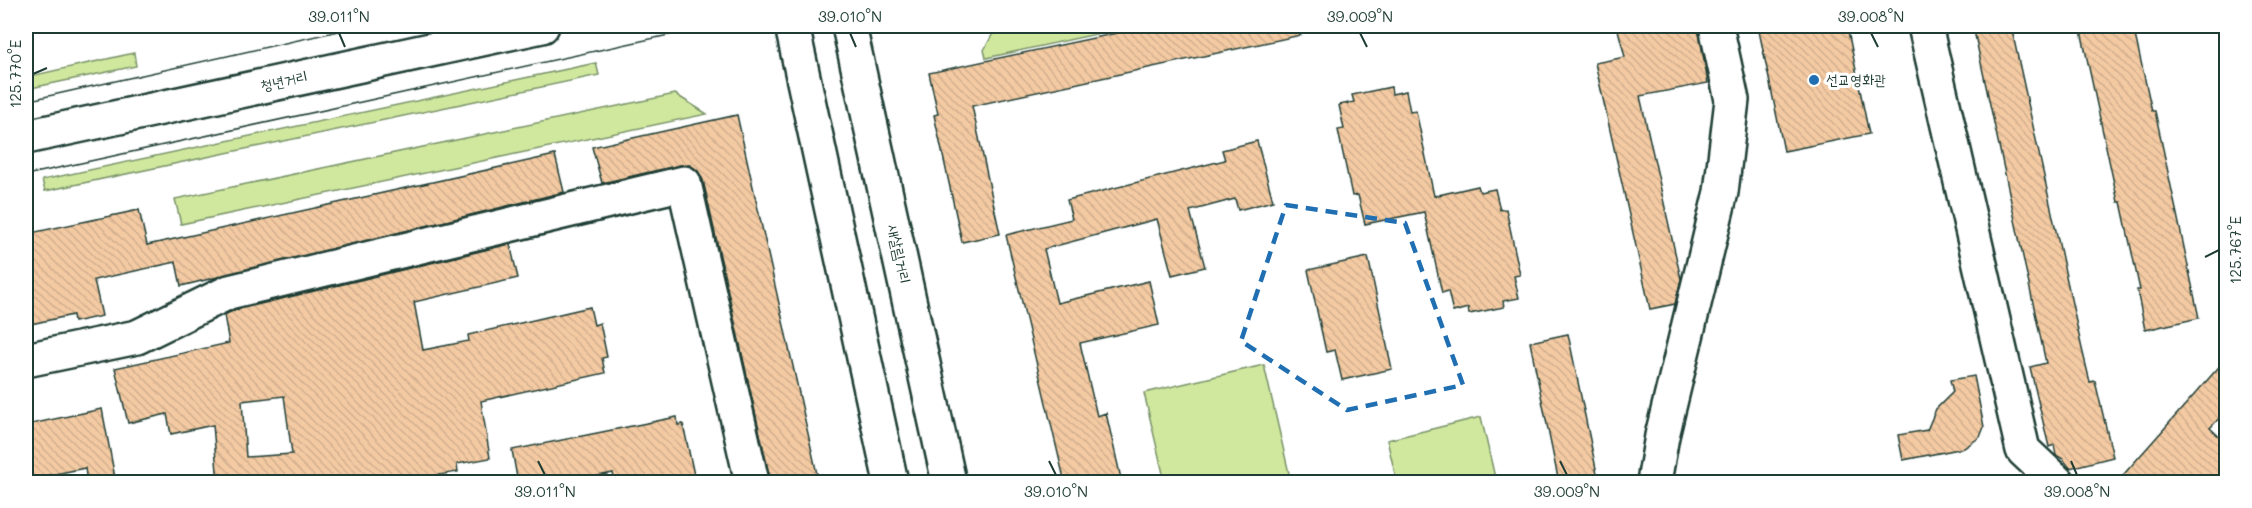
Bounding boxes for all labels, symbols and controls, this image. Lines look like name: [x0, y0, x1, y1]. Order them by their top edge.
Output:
text: 39.011°N: [308, 6, 370, 26]
text: 39.010°N: [818, 6, 882, 26]
text: 39.009°N: [1327, 6, 1393, 26]
text: 39.008°N: [1838, 6, 1904, 26]
text: 125.770°E: [5, 39, 25, 108]
street label: 청년거리: [258, 65, 309, 95]
place label: 선교영화관: [1826, 69, 1886, 89]
marker: 선교영화관: [1807, 73, 1821, 87]
text: 125.767°E: [2225, 215, 2245, 284]
street label: 새살림거리: [884, 222, 916, 285]
text: 39.011°N: [514, 481, 576, 501]
text: 39.010°N: [1024, 481, 1088, 501]
text: 39.009°N: [1534, 481, 1600, 501]
text: 39.008°N: [2044, 481, 2110, 501]

